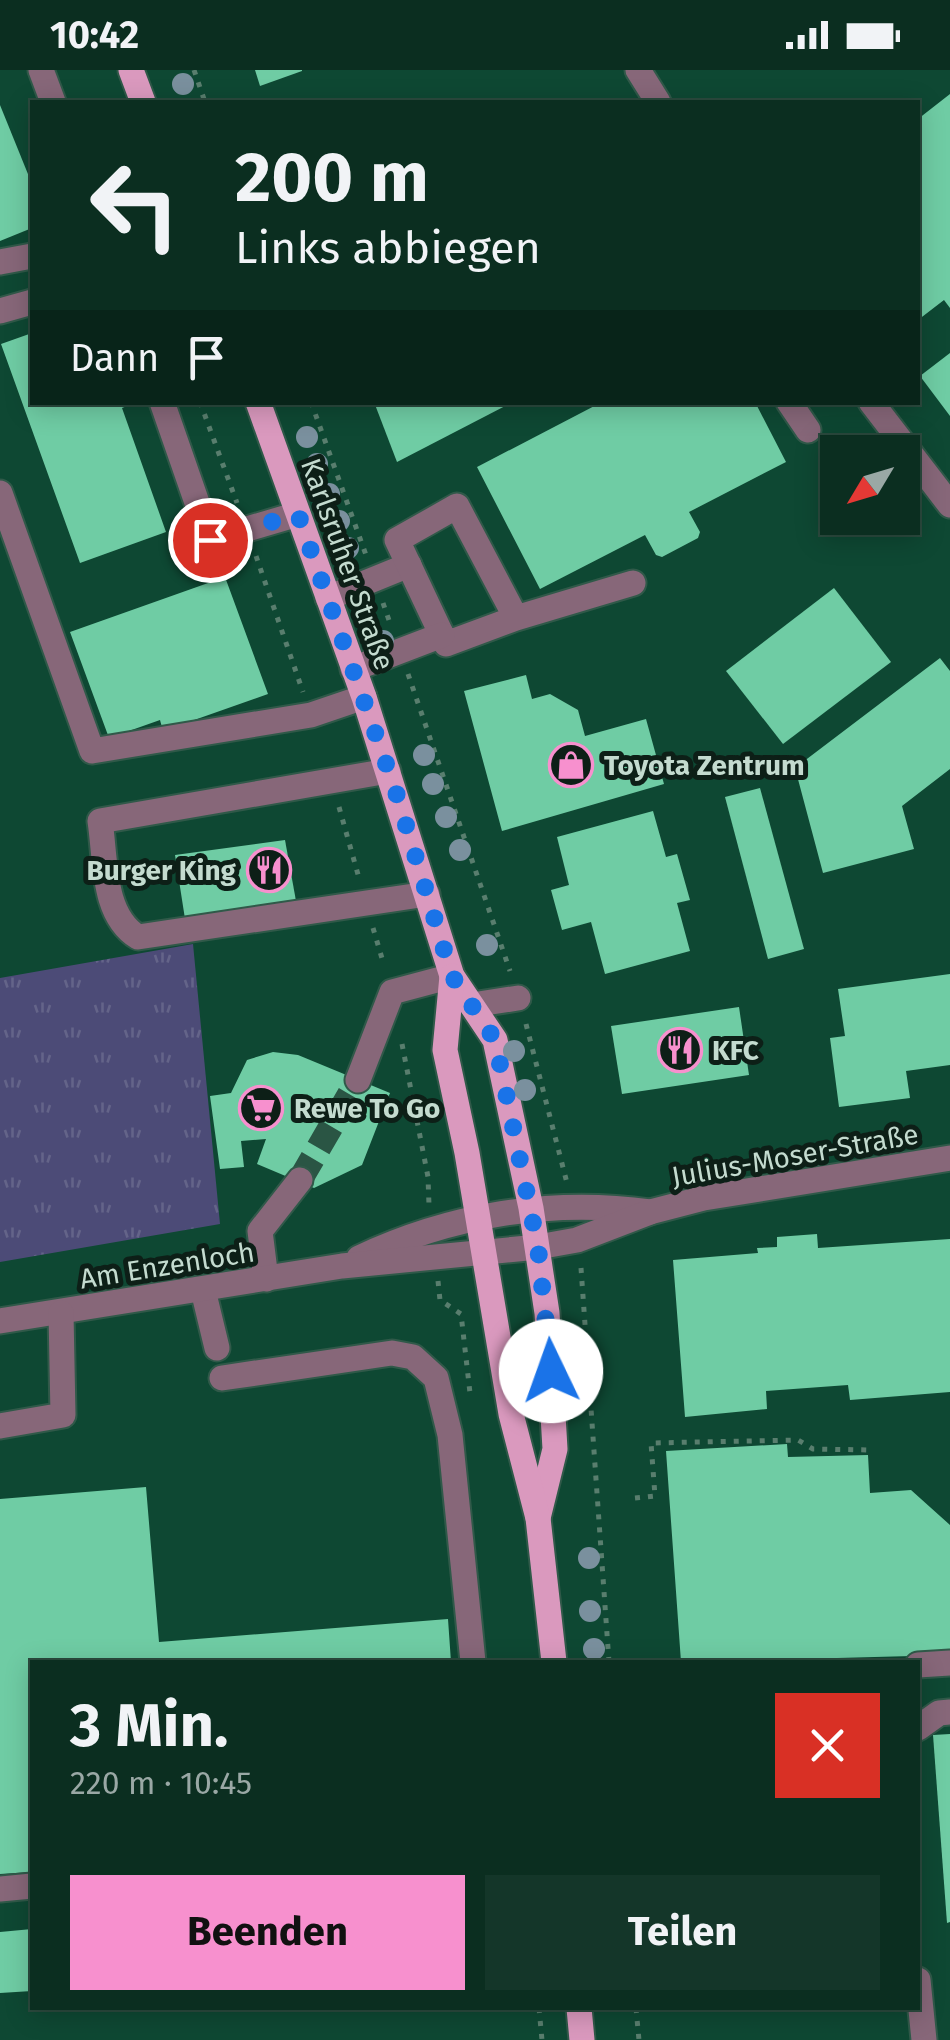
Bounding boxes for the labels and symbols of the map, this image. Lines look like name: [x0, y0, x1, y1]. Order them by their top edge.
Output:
north arrow: [820, 435, 920, 535]
street label: Karlsruher Straße: [294, 454, 401, 675]
pin: [168, 498, 253, 583]
shop icon: Toyota Zentrum: [548, 742, 594, 788]
place label: Toyota Zentrum: [604, 749, 805, 782]
restaurant icon: Burger King: [246, 847, 292, 893]
place label: Burger King: [86, 854, 237, 887]
restaurant icon: KFC: [657, 1027, 703, 1073]
place label: KFC: [712, 1034, 759, 1067]
supermarket icon: Rewe To Go: [238, 1085, 284, 1131]
place label: Rewe To Go: [294, 1092, 440, 1125]
street label: Julius-Moser-Straße: [669, 1118, 921, 1193]
street label: Am Enzenloch: [77, 1235, 257, 1296]
position arrow: [499, 1319, 603, 1423]

